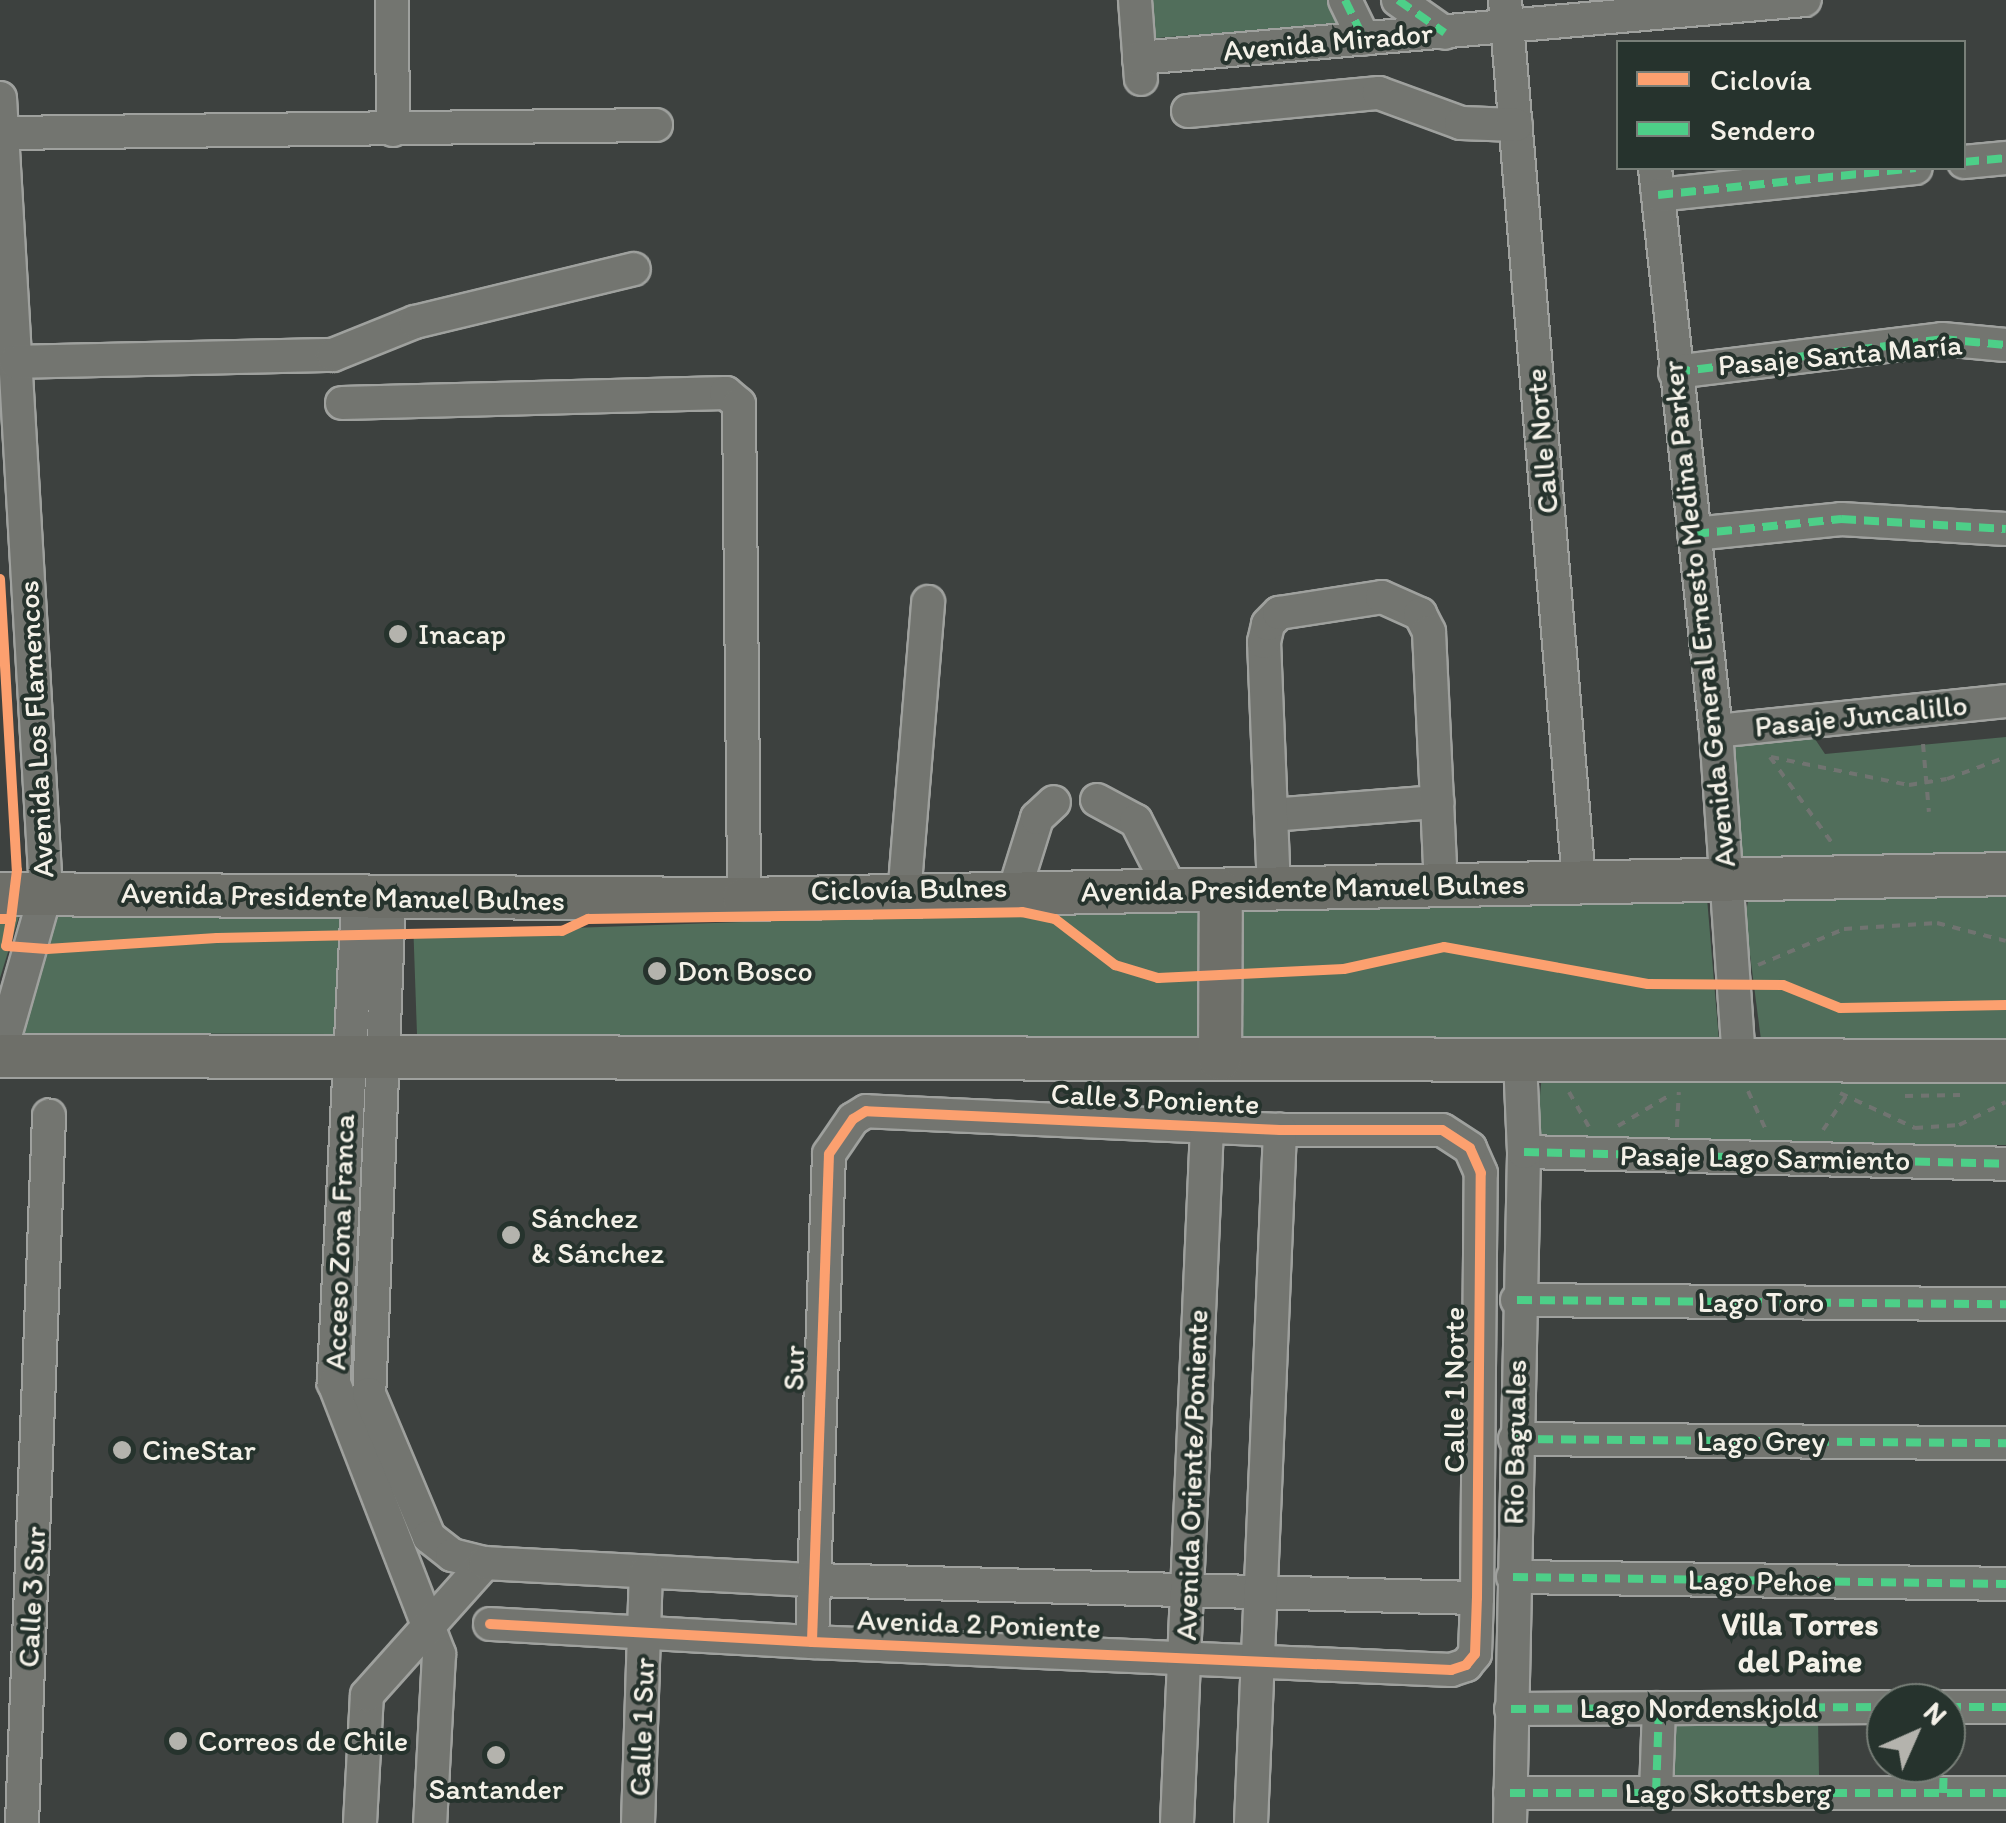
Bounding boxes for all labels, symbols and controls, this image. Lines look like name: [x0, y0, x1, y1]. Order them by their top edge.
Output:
street label: Avenida Mirador: [1222, 15, 1434, 69]
legend: [1616, 40, 1966, 170]
text: Ciclovía: [1710, 61, 1812, 98]
text: Sendero: [1710, 111, 1816, 148]
street label: Pasaje Santa María: [1717, 326, 1963, 384]
street label: Avenida General Ernesto Medina Parker: [1655, 359, 1743, 869]
street label: Calle Norte: [1518, 367, 1566, 515]
street label: Avenida Los Flamencos: [10, 580, 62, 878]
place label: Inacap: [418, 616, 506, 652]
marker: Inacap: [387, 623, 409, 645]
street label: Pasaje Juncalillo: [1753, 687, 1969, 745]
street label: Avenida Presidente Manuel Bulnes: [1081, 866, 1525, 910]
street label: Ciclovía Bulnes: [810, 869, 1008, 909]
street label: Avenida Presidente Manuel Bulnes: [121, 875, 565, 919]
place label: Don Bosco: [677, 953, 813, 989]
marker: Don Bosco: [646, 960, 668, 982]
street label: Calle 3 Poniente: [1050, 1076, 1260, 1122]
street label: Acceso Zona Franca: [318, 1114, 362, 1370]
street label: Pasaje Lago Sarmiento: [1619, 1137, 1911, 1179]
place label: Sánchez & Sánchez: [531, 1200, 664, 1270]
marker: Sánchez & Sánchez: [500, 1224, 522, 1246]
street label: Lago Toro: [1699, 1284, 1823, 1320]
street label: Calle 1 Norte: [1436, 1307, 1472, 1473]
street label: Avenida Oriente/Poniente: [1168, 1309, 1216, 1641]
street label: Sur: [776, 1345, 812, 1391]
street label: Río Baguales: [1496, 1358, 1534, 1526]
street label: Lago Grey: [1696, 1423, 1826, 1459]
place label: CineStar: [142, 1432, 256, 1468]
marker: CineStar: [111, 1439, 133, 1461]
street label: Calle 3 Sur: [10, 1525, 54, 1669]
street label: Lago Pehoe: [1687, 1562, 1833, 1600]
street label: Avenida 2 Poniente: [856, 1602, 1102, 1646]
district label: Villa Torres del Paine: [1723, 1606, 1877, 1681]
street label: Calle 1 Sur: [622, 1657, 662, 1797]
north arrow: [1866, 1683, 1966, 1783]
street label: Lago Nordenskjold: [1580, 1690, 1818, 1726]
text: N: [1917, 1694, 1955, 1732]
place label: Correos de Chile: [198, 1723, 409, 1759]
marker: Correos de Chile: [167, 1730, 189, 1752]
marker: Santander: [485, 1744, 507, 1766]
place label: Santander: [429, 1771, 563, 1807]
street label: Lago Skottsberg: [1624, 1775, 1832, 1811]

